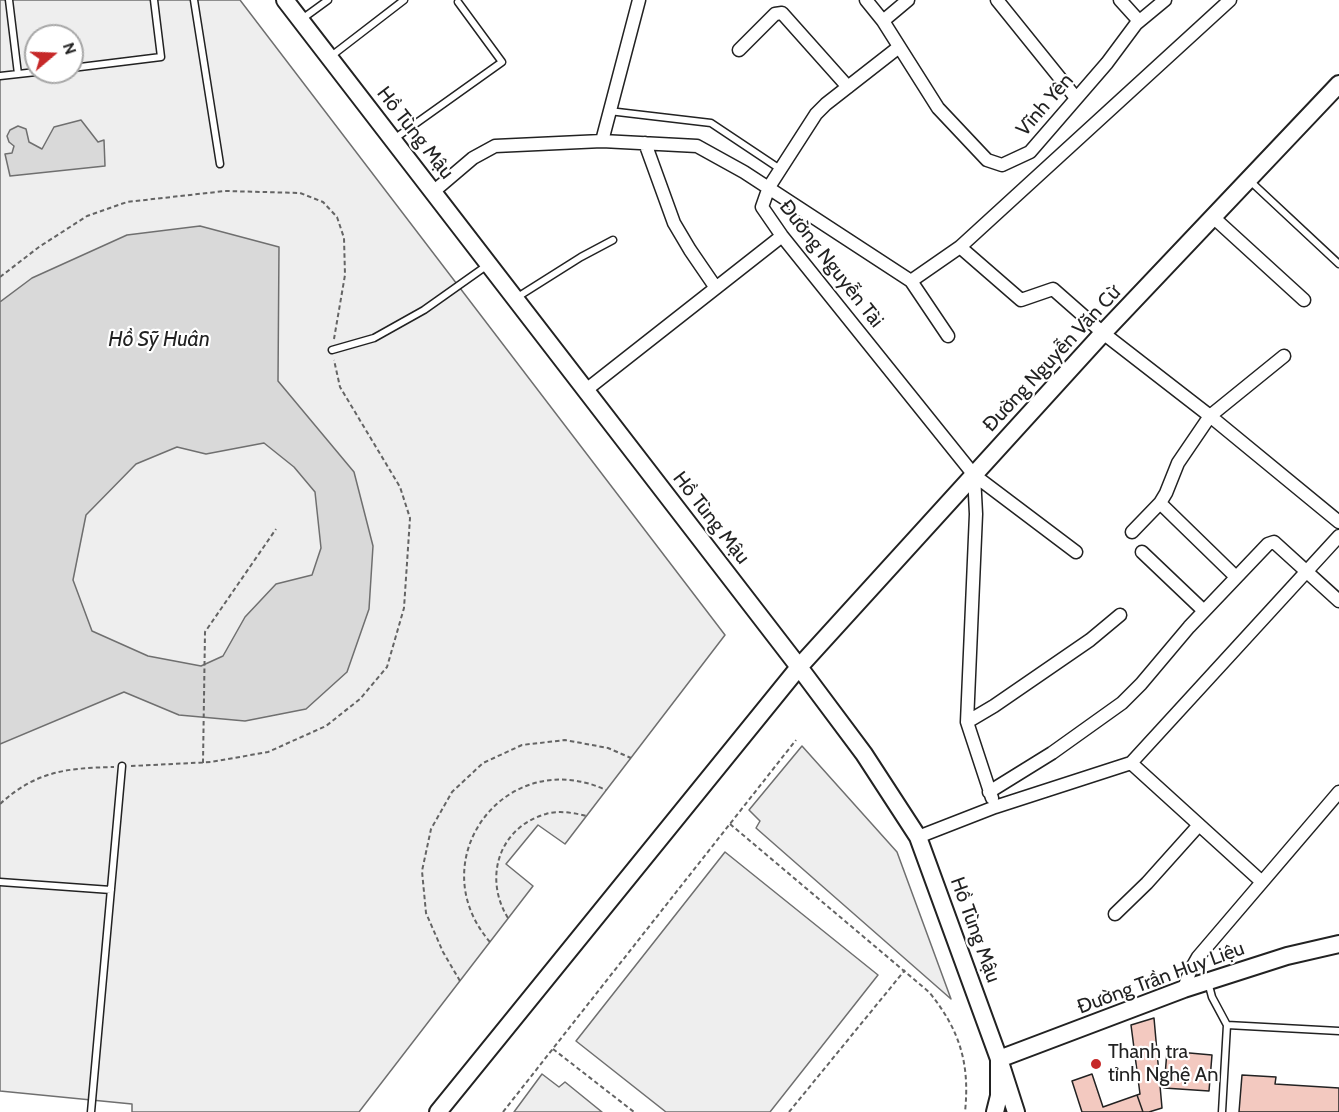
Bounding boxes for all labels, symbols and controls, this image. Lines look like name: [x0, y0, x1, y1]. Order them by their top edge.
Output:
north arrow: [24, 24, 84, 84]
text: N: [59, 40, 80, 57]
street label: Vĩnh Yên: [1011, 69, 1079, 141]
street label: Hồ Tùng Mậu: [372, 82, 458, 184]
street label: Đường Nguyễn Tài: [774, 196, 888, 332]
street label: Đường Nguyễn Văn Cừ: [978, 281, 1126, 437]
water label: Hồ Sỹ Huân: [108, 327, 210, 353]
street label: Hồ Tùng Mậu: [668, 467, 754, 569]
street label: Hồ Tùng Mậu: [945, 874, 1005, 986]
street label: Đường Trần Huy Liệu: [1074, 937, 1248, 1019]
place label: Thanh tra tỉnh Nghệ An: [1108, 1040, 1218, 1087]
marker: Thanh tra tỉnh Nghệ An: [1089, 1057, 1103, 1071]

